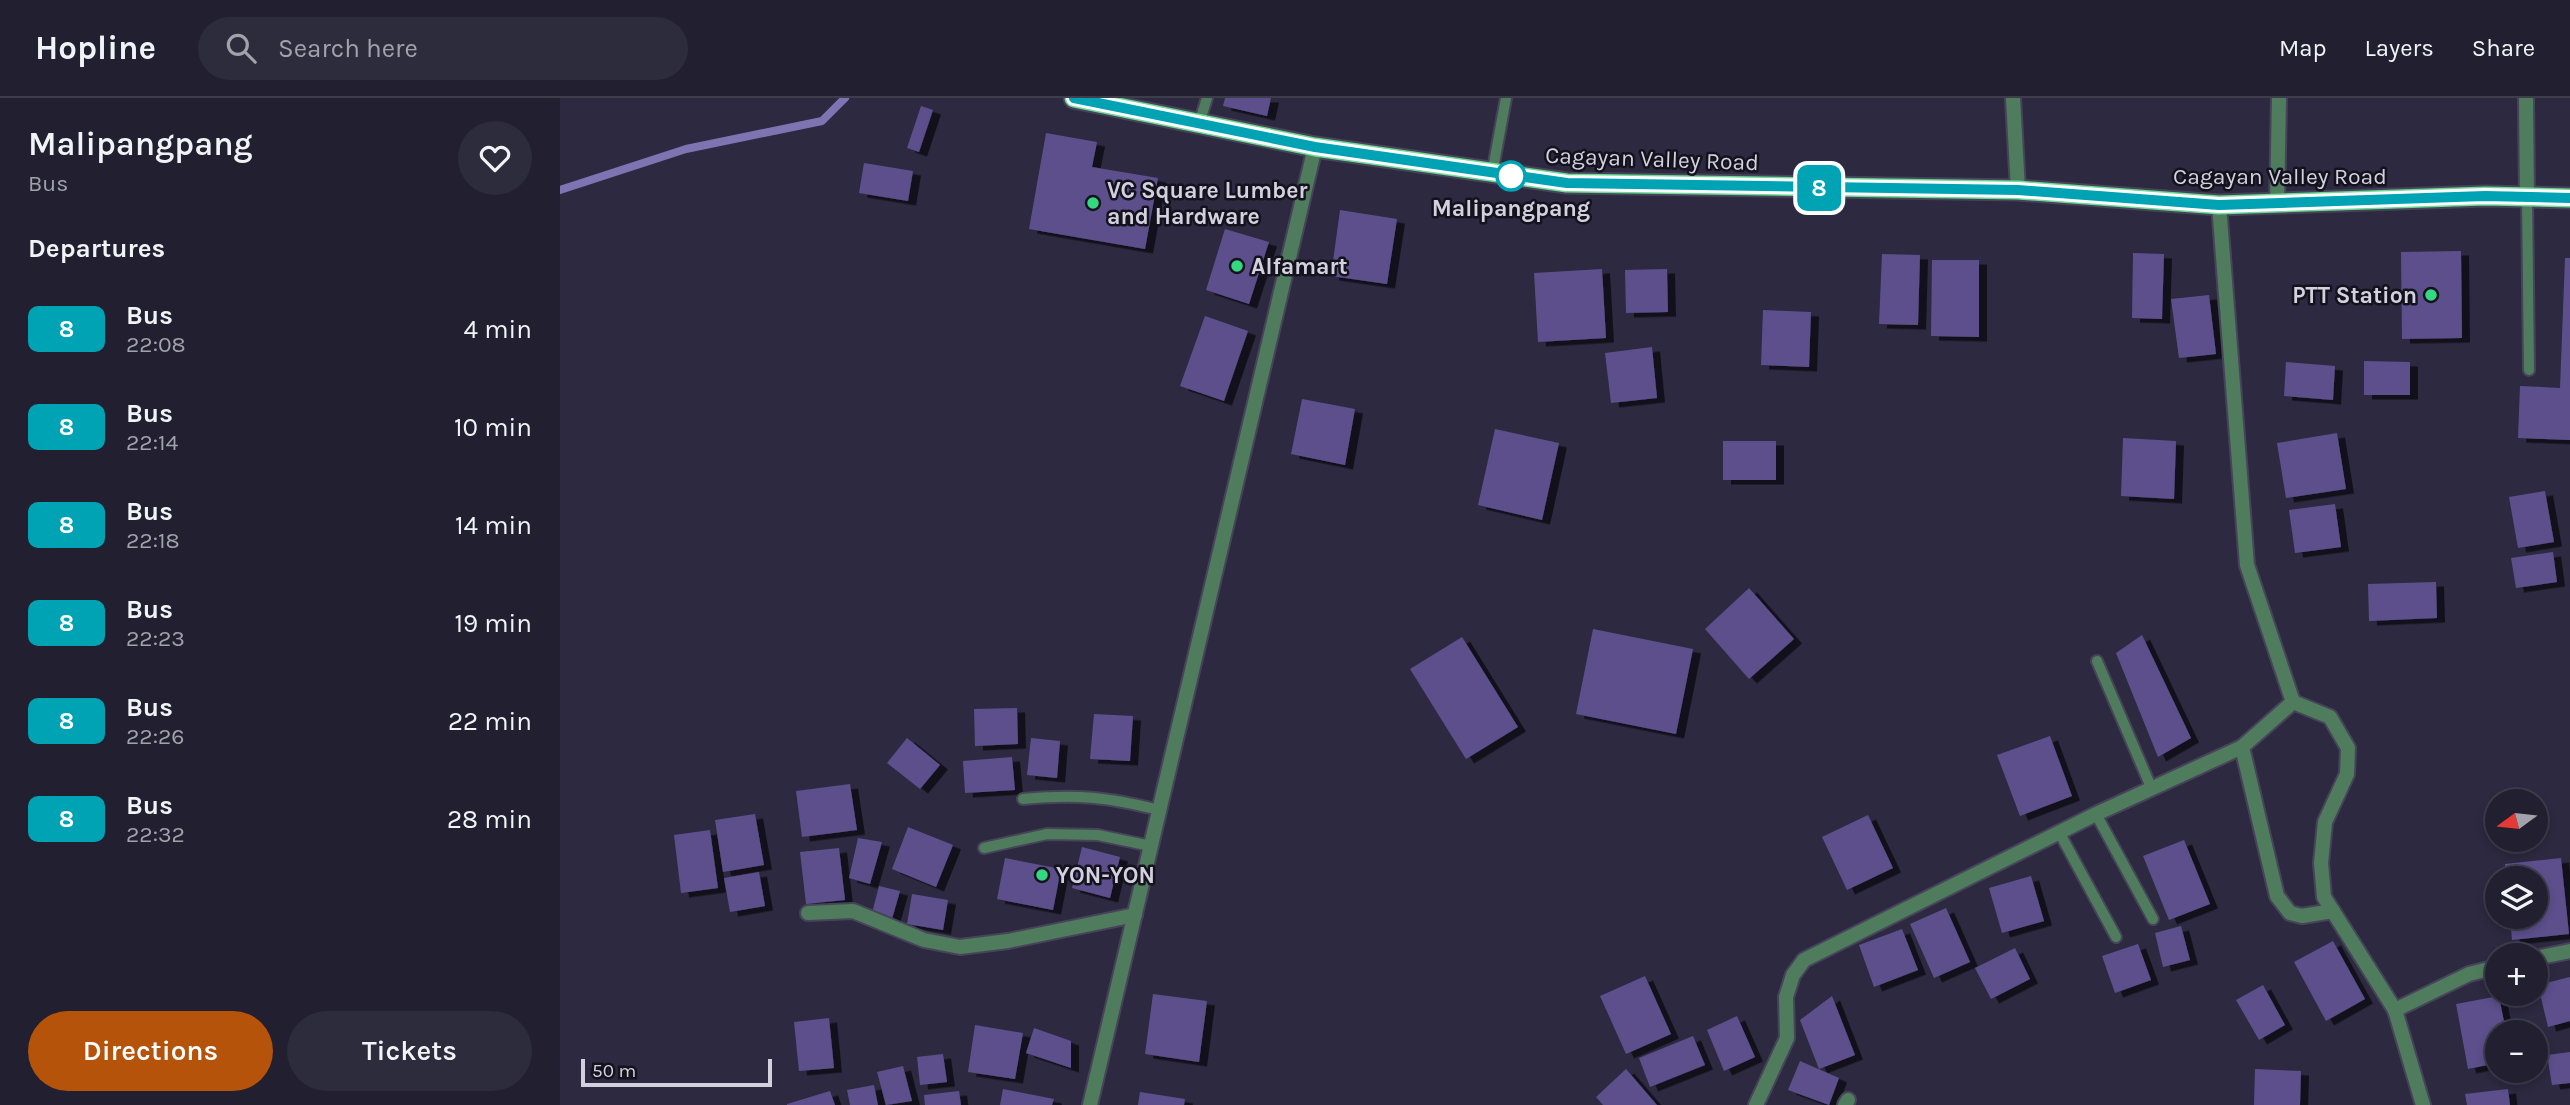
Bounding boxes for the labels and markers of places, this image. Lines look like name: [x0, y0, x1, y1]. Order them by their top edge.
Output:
marker: Malipangpang: [1496, 161, 1526, 191]
place label: VC Square Lumber and Hardware: [1107, 177, 1307, 230]
marker: VC Square Lumber and Hardware: [1085, 195, 1101, 211]
place label: Malipangpang: [1432, 195, 1590, 222]
place label: Alfamart: [1251, 253, 1348, 280]
marker: Alfamart: [1229, 258, 1245, 274]
place label: PTT Station: [2292, 282, 2417, 309]
marker: PTT Station: [2423, 287, 2439, 303]
place label: YON-YON: [1056, 862, 1155, 889]
marker: YON-YON: [1034, 867, 1050, 883]

